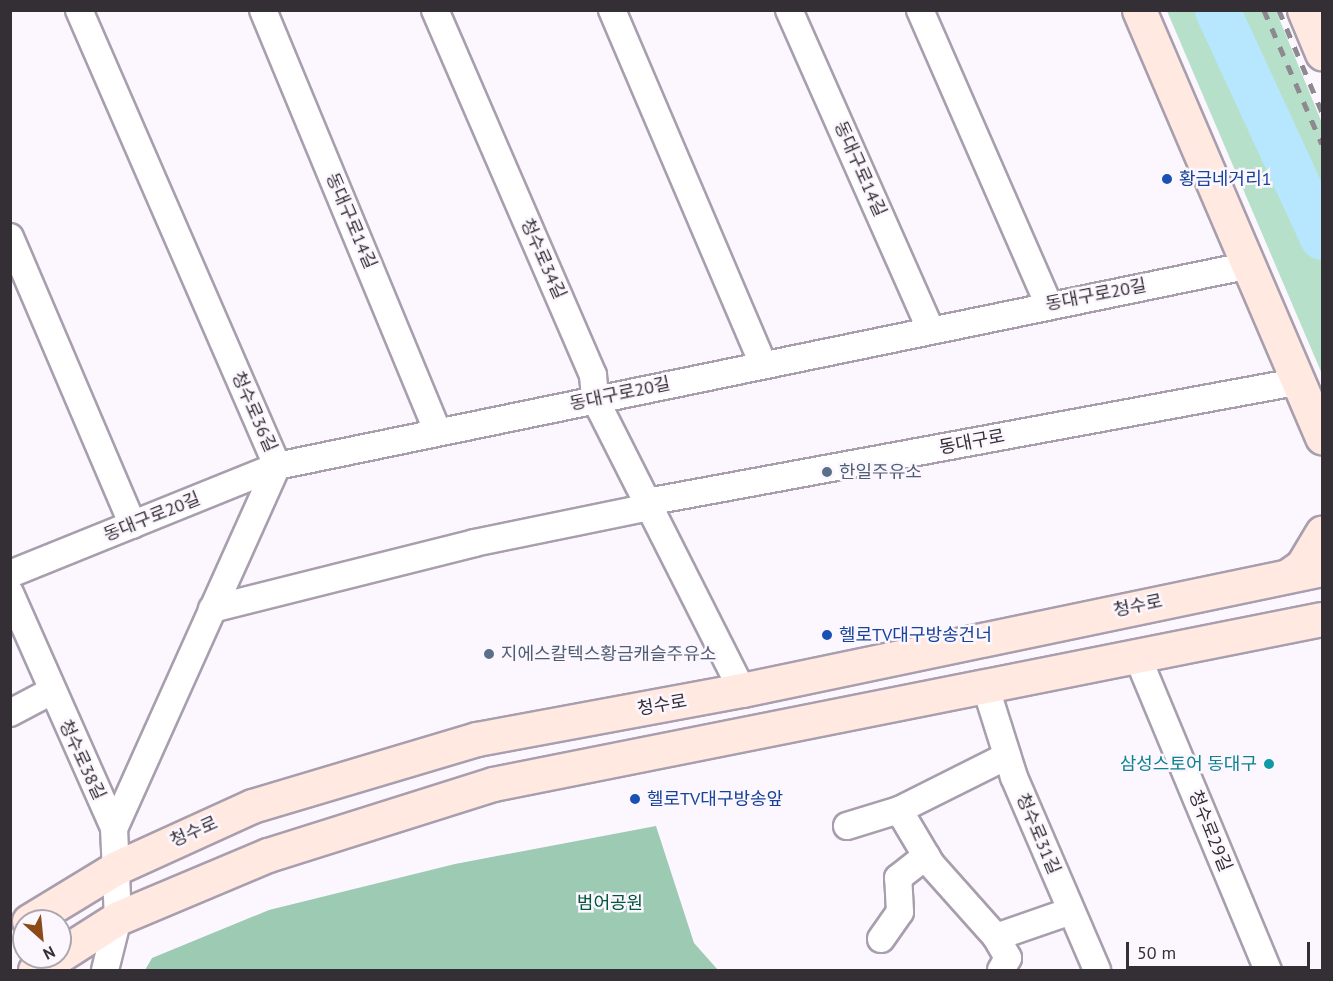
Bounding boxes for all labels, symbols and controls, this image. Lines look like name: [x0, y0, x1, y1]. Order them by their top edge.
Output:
street label: 동대구로14길: [829, 118, 891, 220]
place label: 황금네거리1: [1179, 168, 1272, 190]
street label: 동대구로14길: [321, 170, 381, 272]
marker: 황금네거리1: [1160, 172, 1174, 186]
street label: 청수로34길: [516, 215, 570, 303]
street label: 동대구로20길: [1044, 275, 1148, 315]
street label: 청수로36길: [227, 368, 281, 456]
street label: 동대구로20길: [568, 373, 672, 415]
street label: 동대구로: [937, 425, 1007, 459]
place label: 한일주유소: [839, 461, 922, 483]
marker: 한일주유소: [820, 465, 834, 479]
street label: 동대구로20길: [100, 488, 204, 546]
street label: 청수로: [1111, 590, 1165, 622]
place label: 헬로TV대구방송건너: [839, 624, 992, 646]
marker: 헬로TV대구방송건너: [820, 628, 834, 642]
place label: 지에스칼텍스황금캐슬주유소: [501, 643, 716, 665]
marker: 지에스칼텍스황금캐슬주유소: [482, 647, 496, 661]
street label: 청수로: [636, 690, 688, 720]
street label: 청수로38길: [54, 717, 110, 803]
place label: 삼성스토어 동대구: [1120, 753, 1257, 775]
marker: 삼성스토어 동대구: [1262, 757, 1276, 771]
street label: 청수로29길: [1184, 787, 1236, 875]
place label: 헬로TV대구방송앞: [647, 788, 783, 810]
street label: 청수로31길: [1011, 790, 1065, 878]
marker: 헬로TV대구방송앞: [628, 792, 642, 806]
street label: 청수로: [167, 812, 221, 852]
park label: 범어공원: [577, 892, 643, 914]
north arrow: [12, 909, 72, 969]
scale bar: [1129, 930, 1314, 968]
text: 50 m: [1137, 941, 1176, 964]
text: N: [40, 942, 58, 965]

